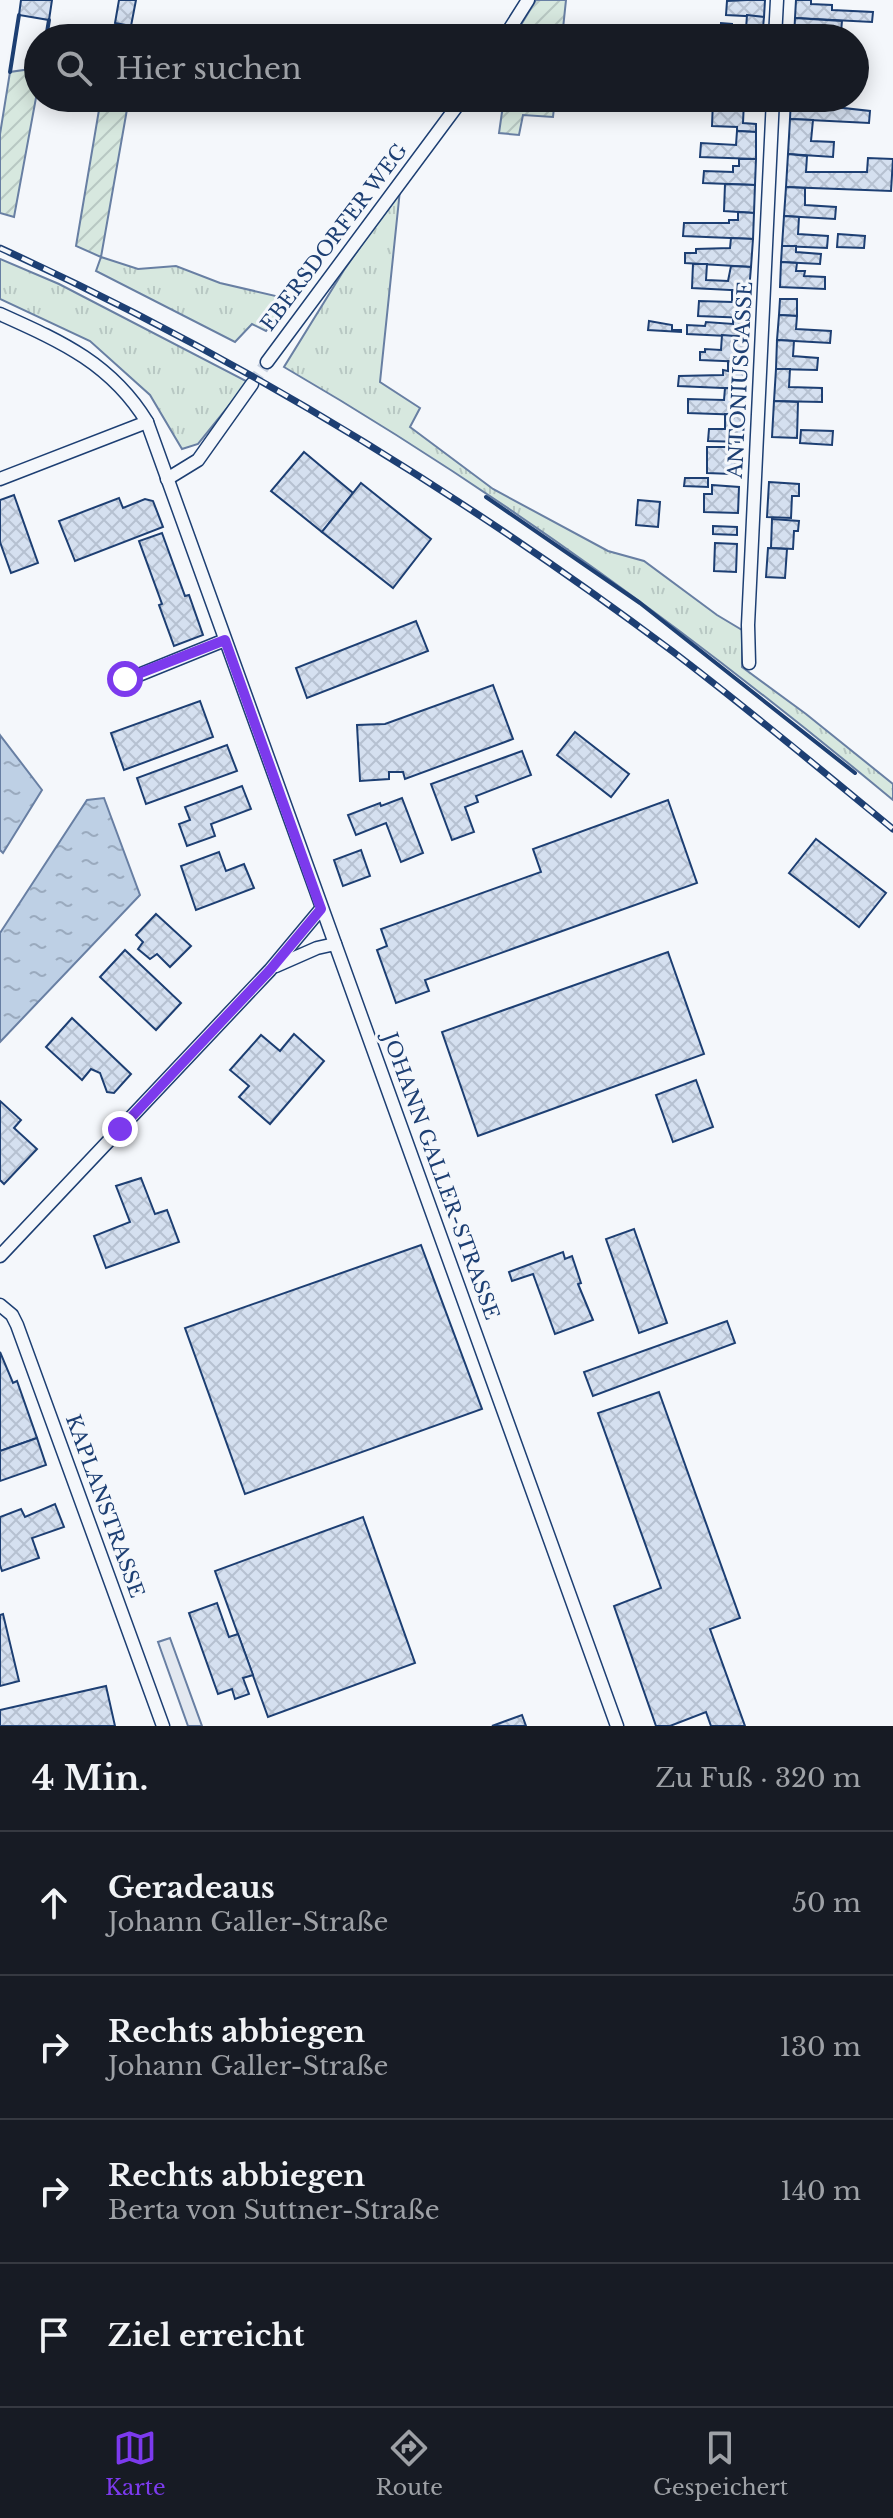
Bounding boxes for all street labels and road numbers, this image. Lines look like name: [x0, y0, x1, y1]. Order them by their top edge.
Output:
street label: EBERSDORFER WEG: [256, 139, 412, 335]
street label: ANTONIUSGASSE: [723, 281, 757, 480]
street label: JOHANN GALLER-STRASSE: [377, 1026, 504, 1323]
street label: KAPLANSTRASSE: [61, 1411, 149, 1601]

